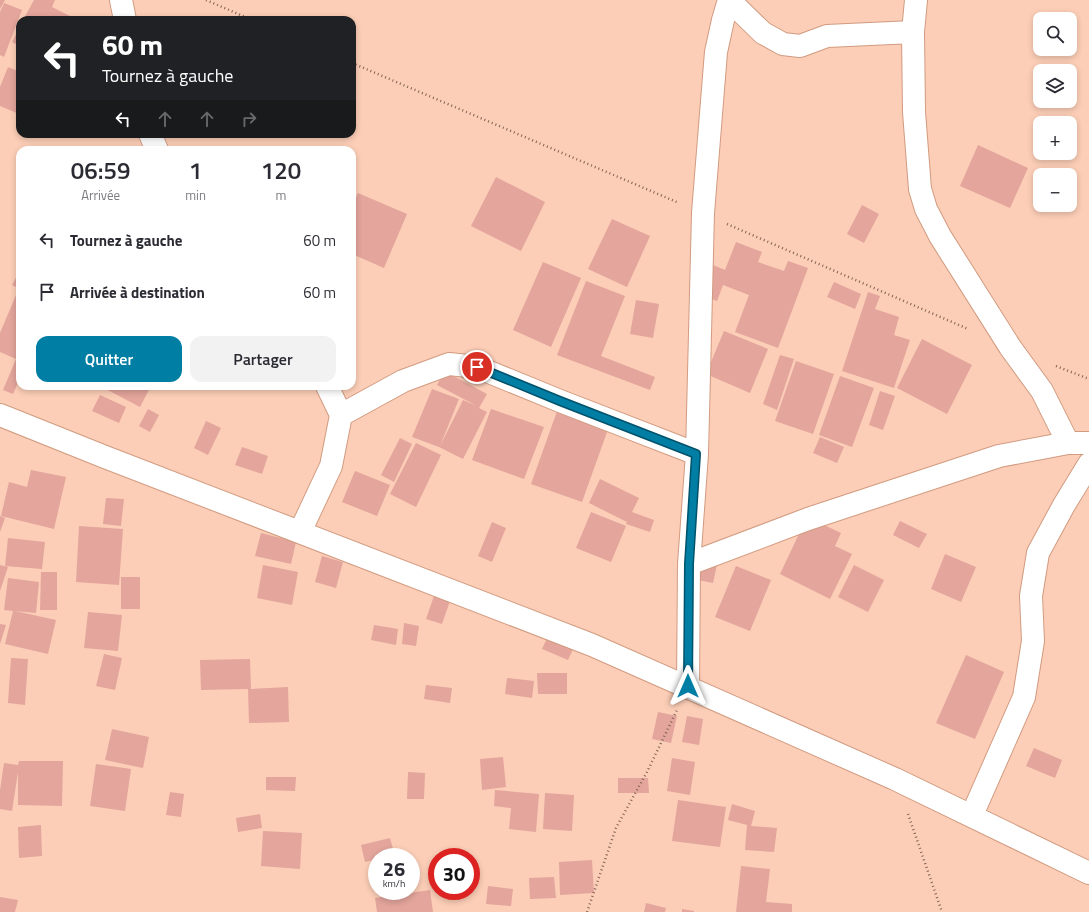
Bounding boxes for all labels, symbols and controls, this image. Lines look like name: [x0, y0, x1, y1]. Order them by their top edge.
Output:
map controls: [1033, 12, 1077, 212]
button: search: [1033, 12, 1077, 56]
text: 60 m: [102, 23, 163, 66]
icon: left: [36, 32, 88, 84]
text: Tournez à gauche: [102, 62, 233, 89]
button: layers: [1033, 64, 1077, 108]
icon: left: [112, 108, 134, 130]
icon: ahead: [154, 108, 176, 130]
icon: ahead: [196, 108, 218, 130]
icon: right: [238, 108, 260, 130]
button: +: [1033, 116, 1077, 160]
text: 06:59: [71, 152, 130, 188]
text: 1: [189, 152, 202, 188]
text: 120: [261, 152, 301, 188]
button: −: [1033, 168, 1077, 212]
text: Arrivée: [81, 185, 120, 205]
text: min: [185, 185, 206, 205]
text: m: [276, 185, 286, 205]
icon: left: [36, 229, 58, 251]
text: Tournez à gauche: [70, 229, 182, 252]
text: 60 m: [303, 229, 336, 252]
icon: arrive: [36, 281, 58, 303]
text: Arrivée à destination: [70, 281, 205, 304]
text: 60 m: [303, 281, 336, 304]
button: Quitter: [36, 336, 182, 382]
button: Partager: [190, 336, 336, 382]
pin: [460, 350, 494, 384]
icon: arrive: [466, 356, 488, 378]
position arrow: [667, 665, 709, 707]
speed limit sign: 30: [428, 848, 480, 900]
text: 26: [383, 853, 405, 884]
text: km/h: [383, 876, 405, 891]

